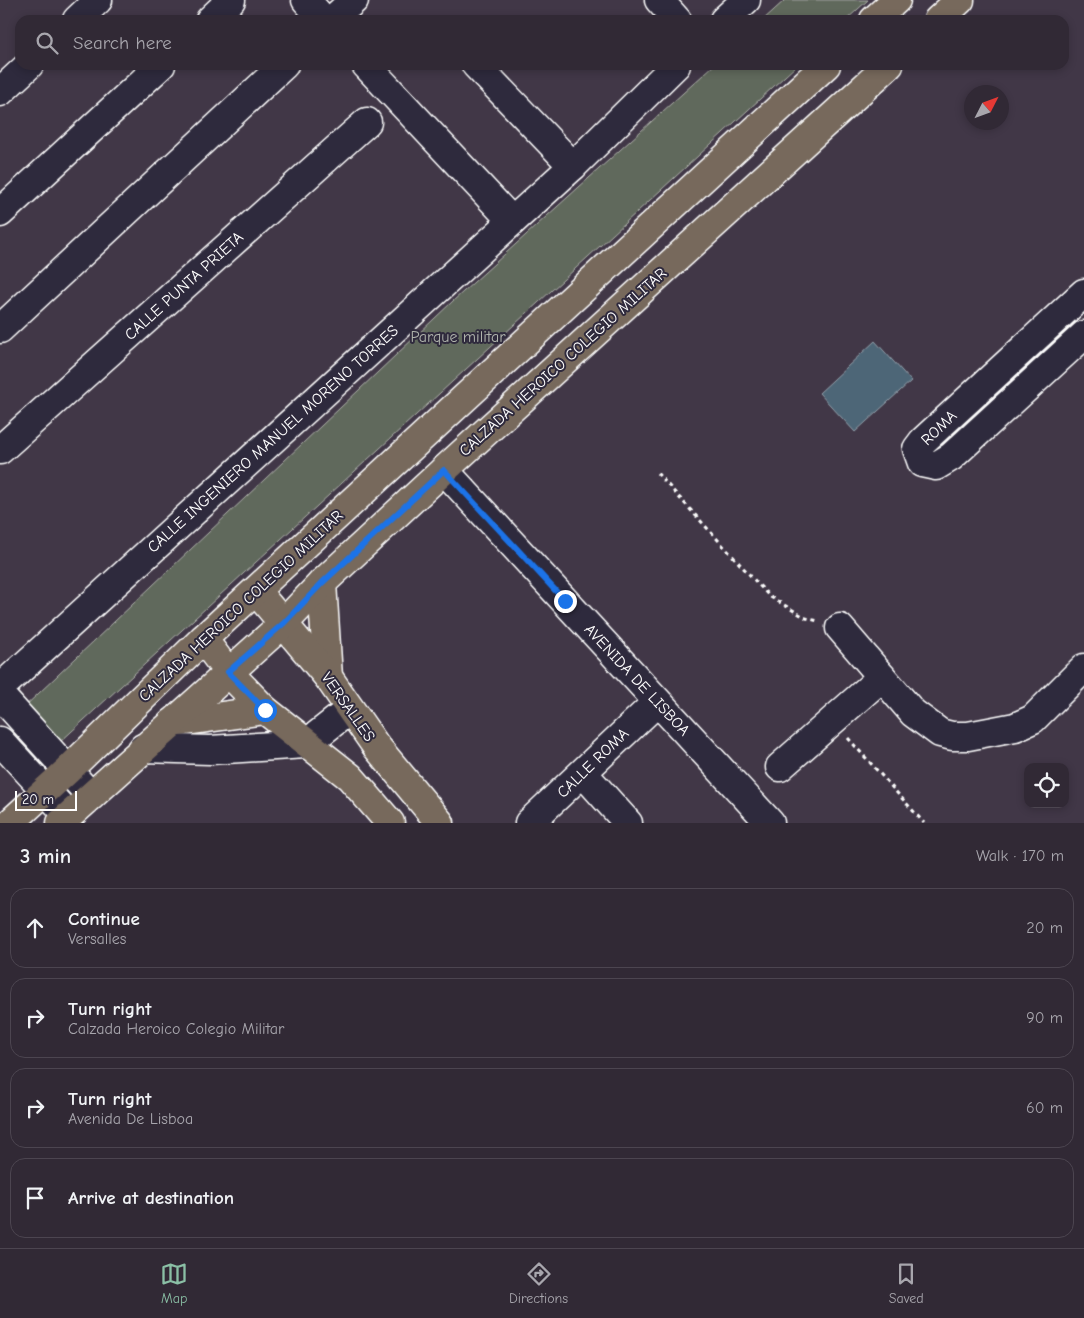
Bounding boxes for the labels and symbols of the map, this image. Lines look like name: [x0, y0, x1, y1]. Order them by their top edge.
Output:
north arrow: [964, 85, 1009, 130]
street label: CALLE PUNTA PRIETA: [121, 228, 247, 344]
street label: CALZADA HEROICO COLEGIO MILITAR: [456, 264, 671, 460]
street label: CALLE INGENIERO MANUEL MORENO TORRES: [144, 321, 402, 556]
park label: Parque militar: [410, 328, 506, 346]
street label: ROMA: [917, 407, 961, 449]
street label: CALZADA HEROICO COLEGIO MILITAR: [135, 506, 347, 706]
route end: [554, 590, 577, 613]
street label: AVENIDA DE LISBOA: [581, 620, 693, 740]
street label: VERSALLES: [318, 669, 379, 745]
route start: [254, 699, 277, 722]
street label: CALLE ROMA: [553, 724, 633, 802]
scale bar: [15, 788, 78, 811]

